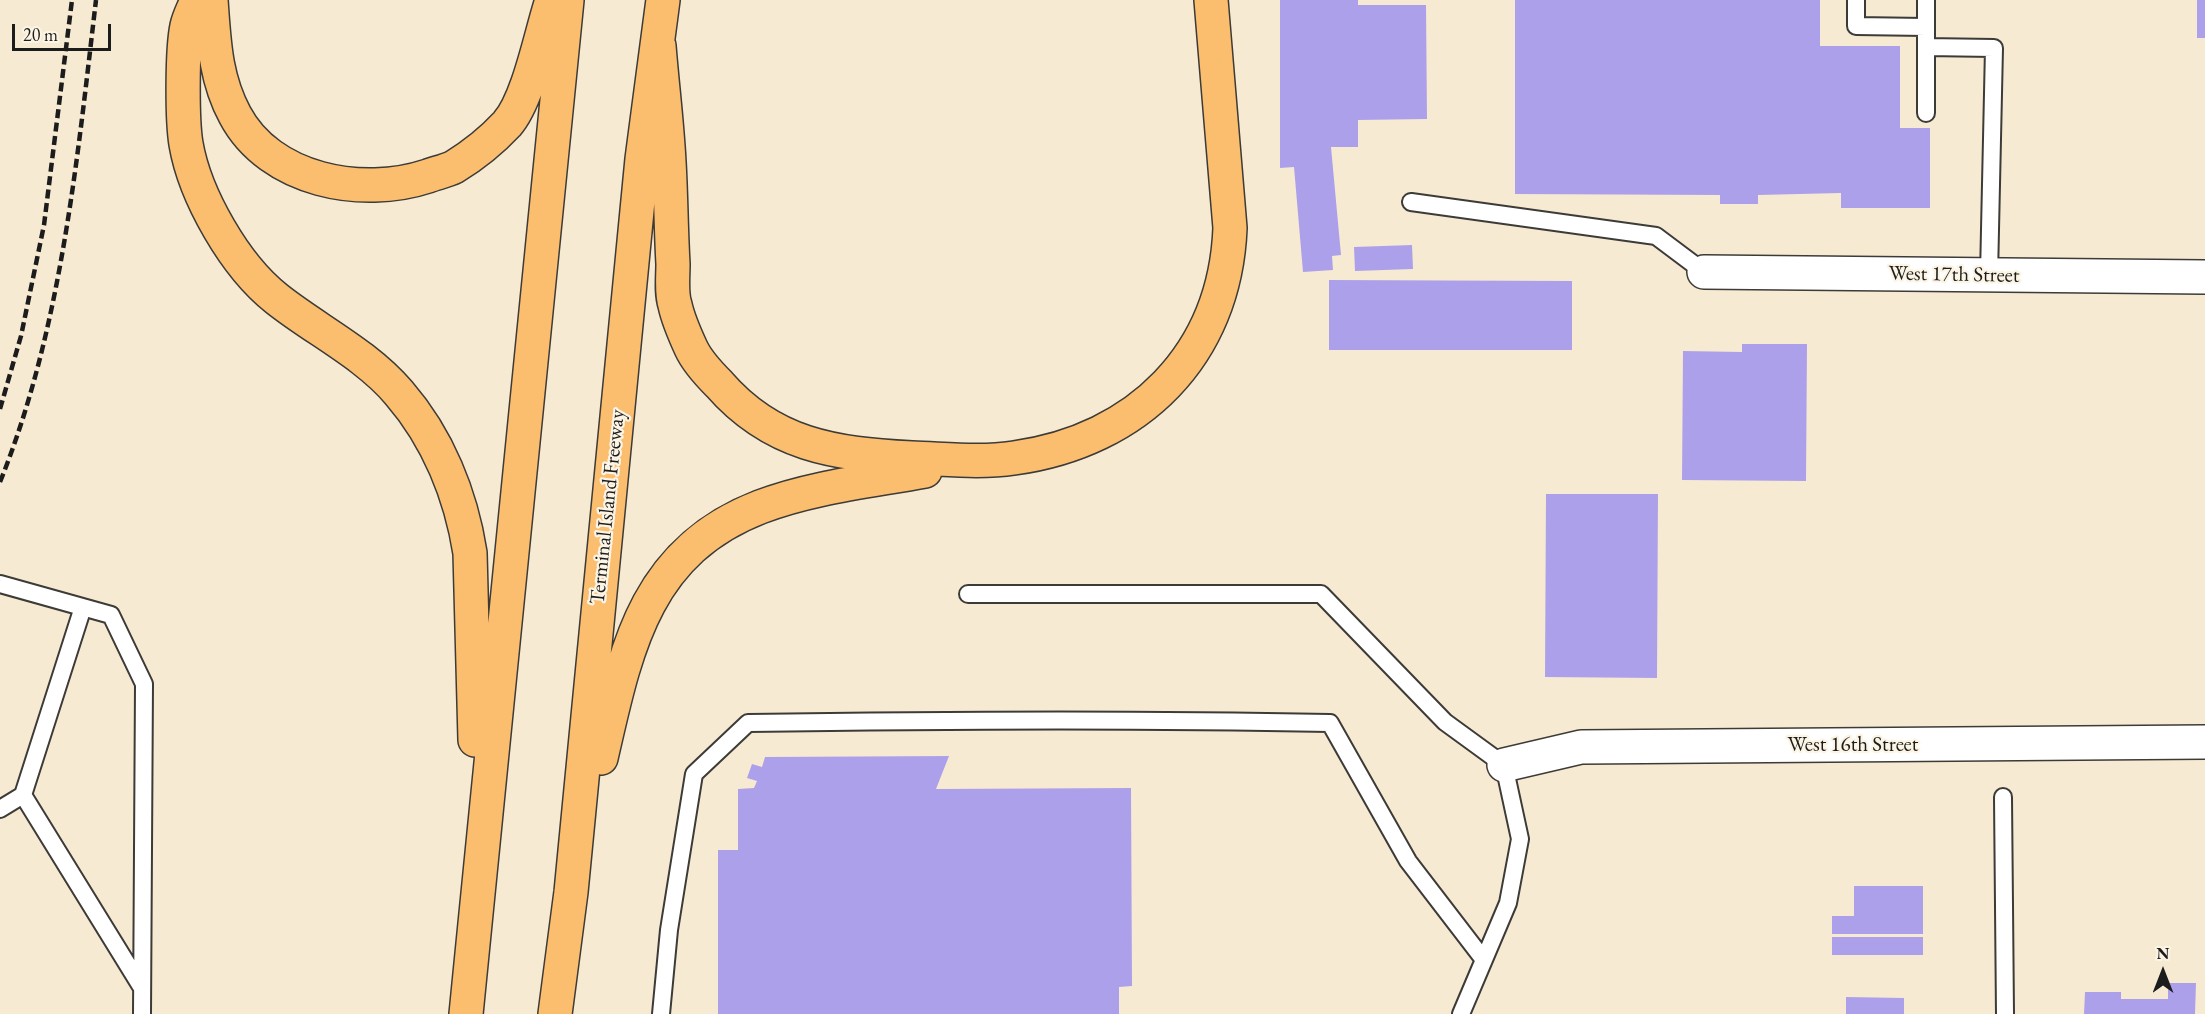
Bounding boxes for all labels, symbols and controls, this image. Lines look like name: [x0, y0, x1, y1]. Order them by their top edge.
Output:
scale bar: [15, 12, 114, 50]
text: 20 m: [23, 23, 58, 46]
street label: West 17th Street: [1888, 261, 2020, 289]
street label: Terminal Island Freeway: [585, 408, 631, 606]
street label: West 16th Street: [1788, 732, 1918, 758]
north arrow: [2133, 942, 2193, 1002]
text: N: [2157, 943, 2169, 964]

